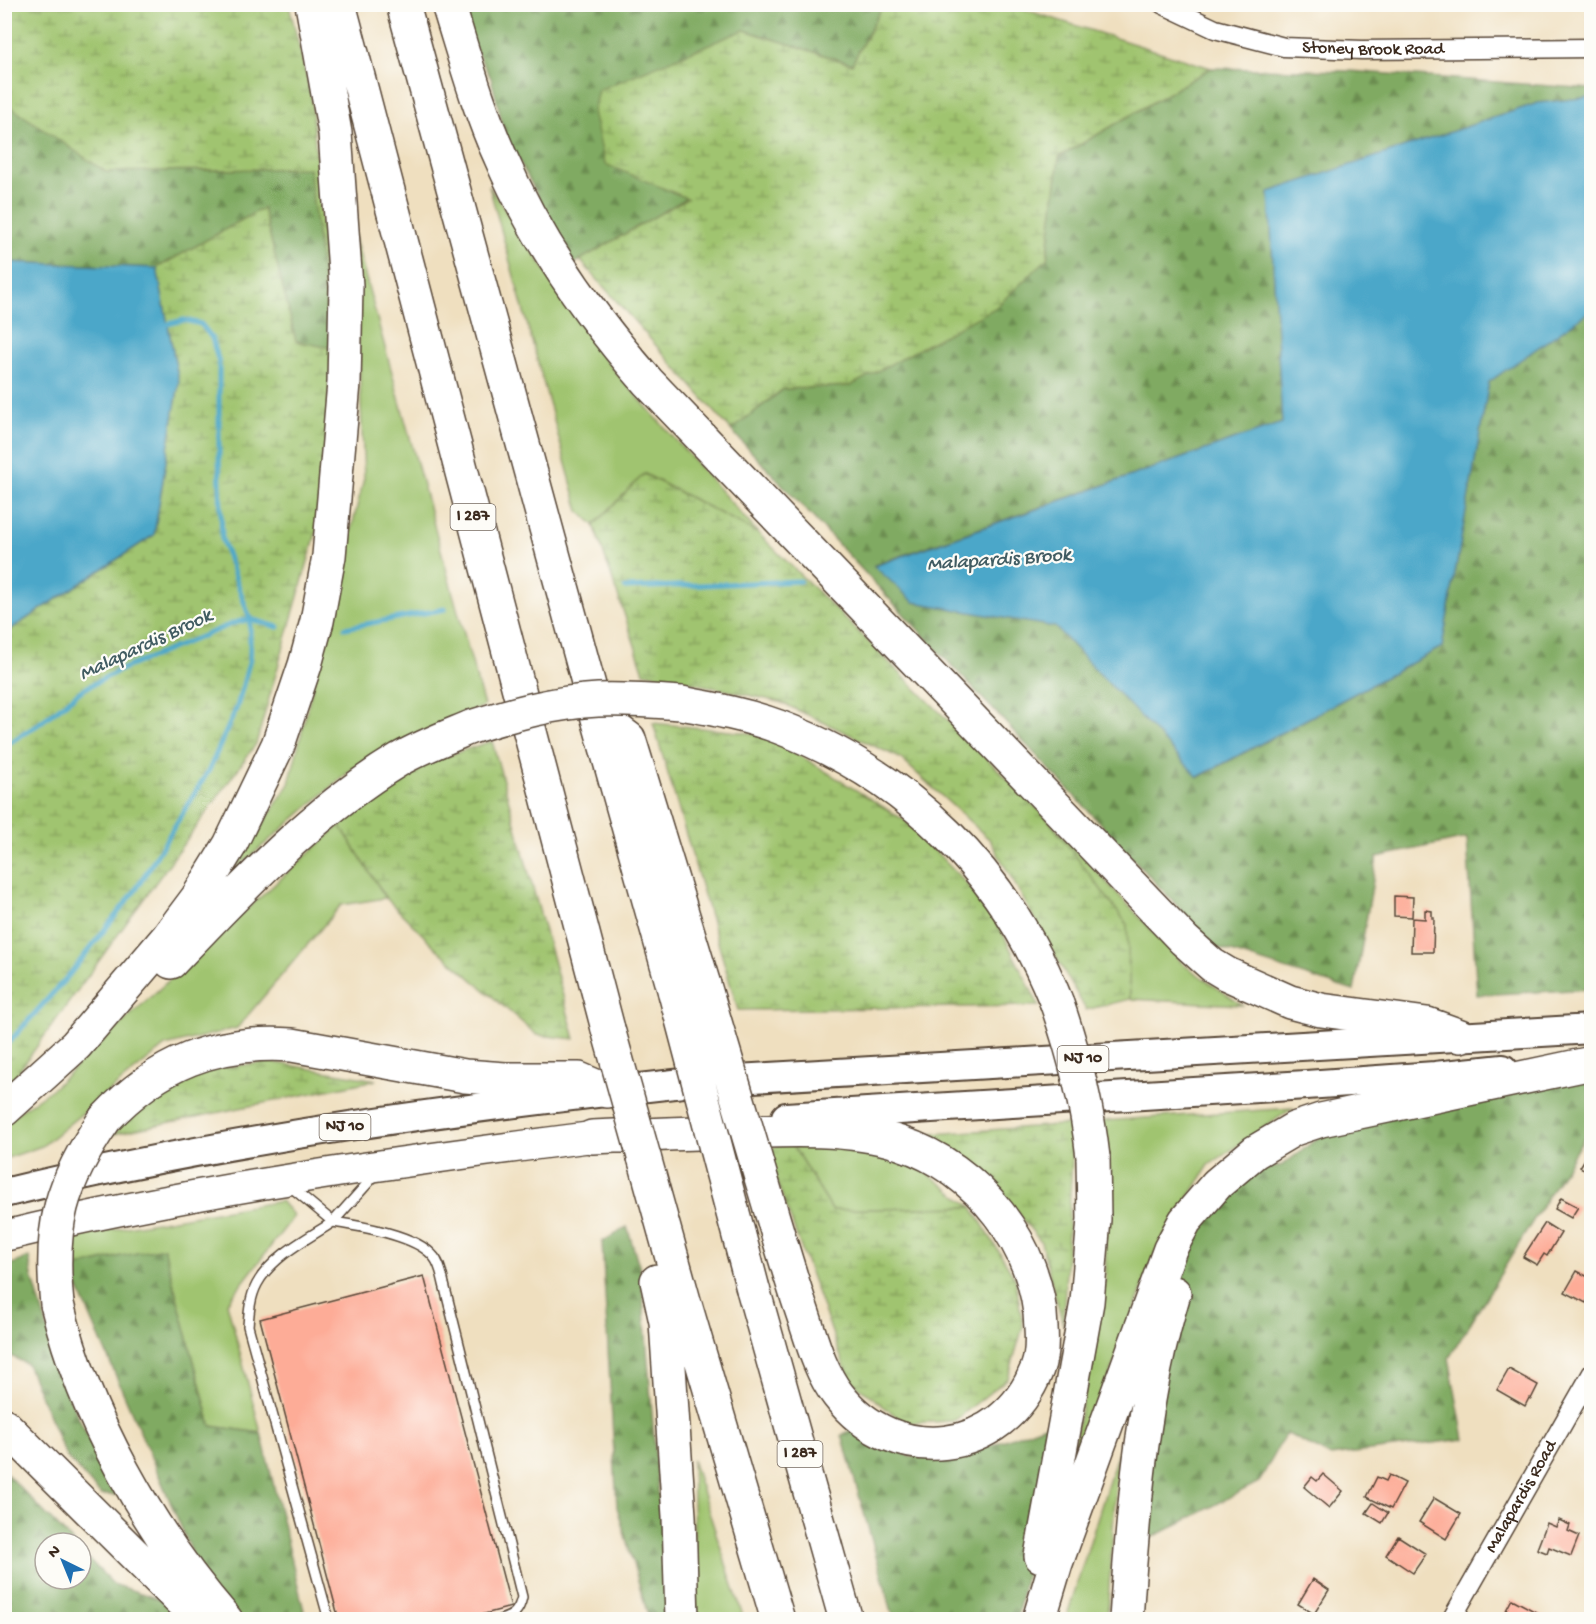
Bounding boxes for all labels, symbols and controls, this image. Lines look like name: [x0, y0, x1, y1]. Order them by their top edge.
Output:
street label: Stoney Brook Road: [1302, 37, 1446, 61]
road number: I 287: [450, 504, 496, 530]
water label: Malapardis Brook: [927, 544, 1074, 577]
water label: Malapardis Brook: [76, 604, 218, 687]
road number: NJ 10: [1058, 1046, 1108, 1072]
road number: NJ 10: [320, 1114, 370, 1140]
street label: Malapardis Road: [1481, 1435, 1563, 1557]
road number: I 287: [778, 1441, 822, 1467]
north arrow: [33, 1531, 93, 1591]
text: N: [45, 1542, 66, 1563]

